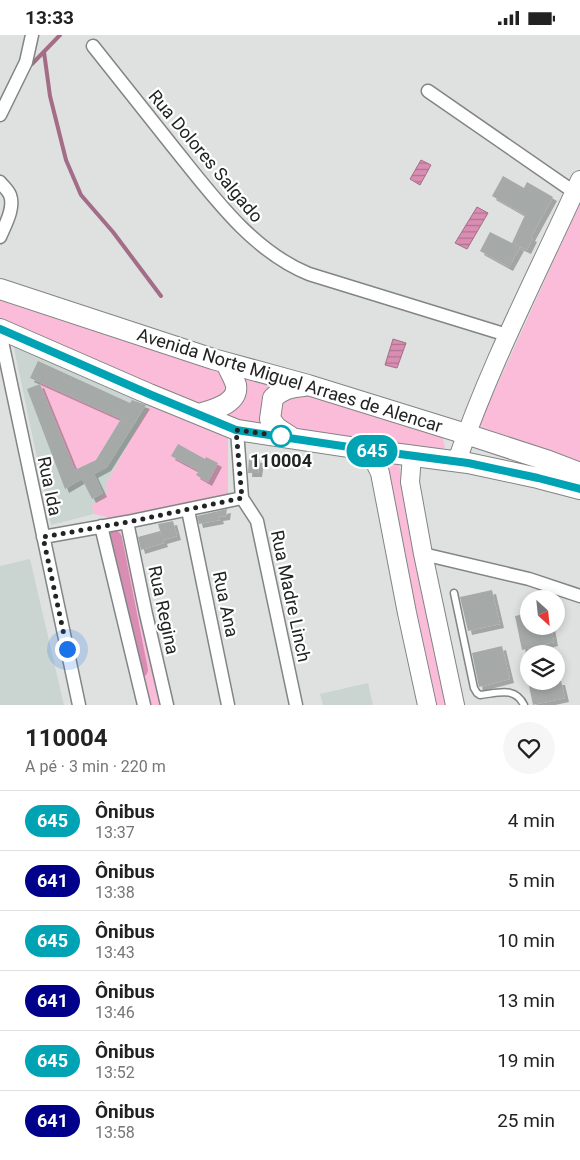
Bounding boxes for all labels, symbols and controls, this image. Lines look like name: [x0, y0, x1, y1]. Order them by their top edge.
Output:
text: 13:33: [25, 6, 74, 29]
street label: Rua Dolores Salgado: [144, 86, 268, 226]
street label: Avenida Norte Miguel Arraes de Alencar: [135, 323, 445, 437]
marker: 110004: [270, 425, 292, 447]
line badge: 645: [343, 435, 401, 467]
text: 645: [357, 440, 387, 461]
place label: 110004: [250, 450, 312, 471]
street label: Rua Ida: [33, 454, 67, 518]
street label: Rua Madre Linch: [267, 528, 315, 664]
street label: Rua Regina: [144, 564, 184, 656]
street label: Rua Ana: [209, 569, 243, 639]
north arrow: [520, 590, 565, 635]
map controls: [520, 590, 565, 690]
your location: [55, 637, 80, 662]
button: layers: [520, 645, 565, 690]
button: heart: [503, 722, 555, 774]
text: 110004: [25, 724, 108, 752]
text: A pé · 3 min · 220 m: [25, 757, 166, 776]
text: Ônibus: [95, 800, 155, 823]
text: 4 min: [508, 809, 555, 832]
text: 645: [37, 810, 68, 831]
text: 13:37: [95, 823, 135, 842]
text: Ônibus: [95, 860, 155, 883]
text: 5 min: [508, 869, 555, 892]
text: 641: [37, 870, 68, 891]
text: 13:38: [95, 883, 135, 902]
text: Ônibus: [95, 920, 155, 943]
text: 10 min: [497, 929, 555, 952]
text: 645: [37, 930, 68, 951]
text: 13:43: [95, 943, 135, 962]
text: Ônibus: [95, 980, 155, 1003]
text: 13 min: [497, 989, 555, 1012]
text: 641: [37, 990, 68, 1011]
text: 13:46: [95, 1003, 135, 1022]
text: Ônibus: [95, 1040, 155, 1063]
text: 19 min: [497, 1049, 555, 1072]
text: 645: [37, 1050, 68, 1071]
text: 13:52: [95, 1063, 135, 1082]
text: Ônibus: [95, 1100, 155, 1123]
text: 25 min: [497, 1109, 555, 1132]
text: 641: [37, 1110, 68, 1131]
text: 13:58: [95, 1123, 135, 1142]

